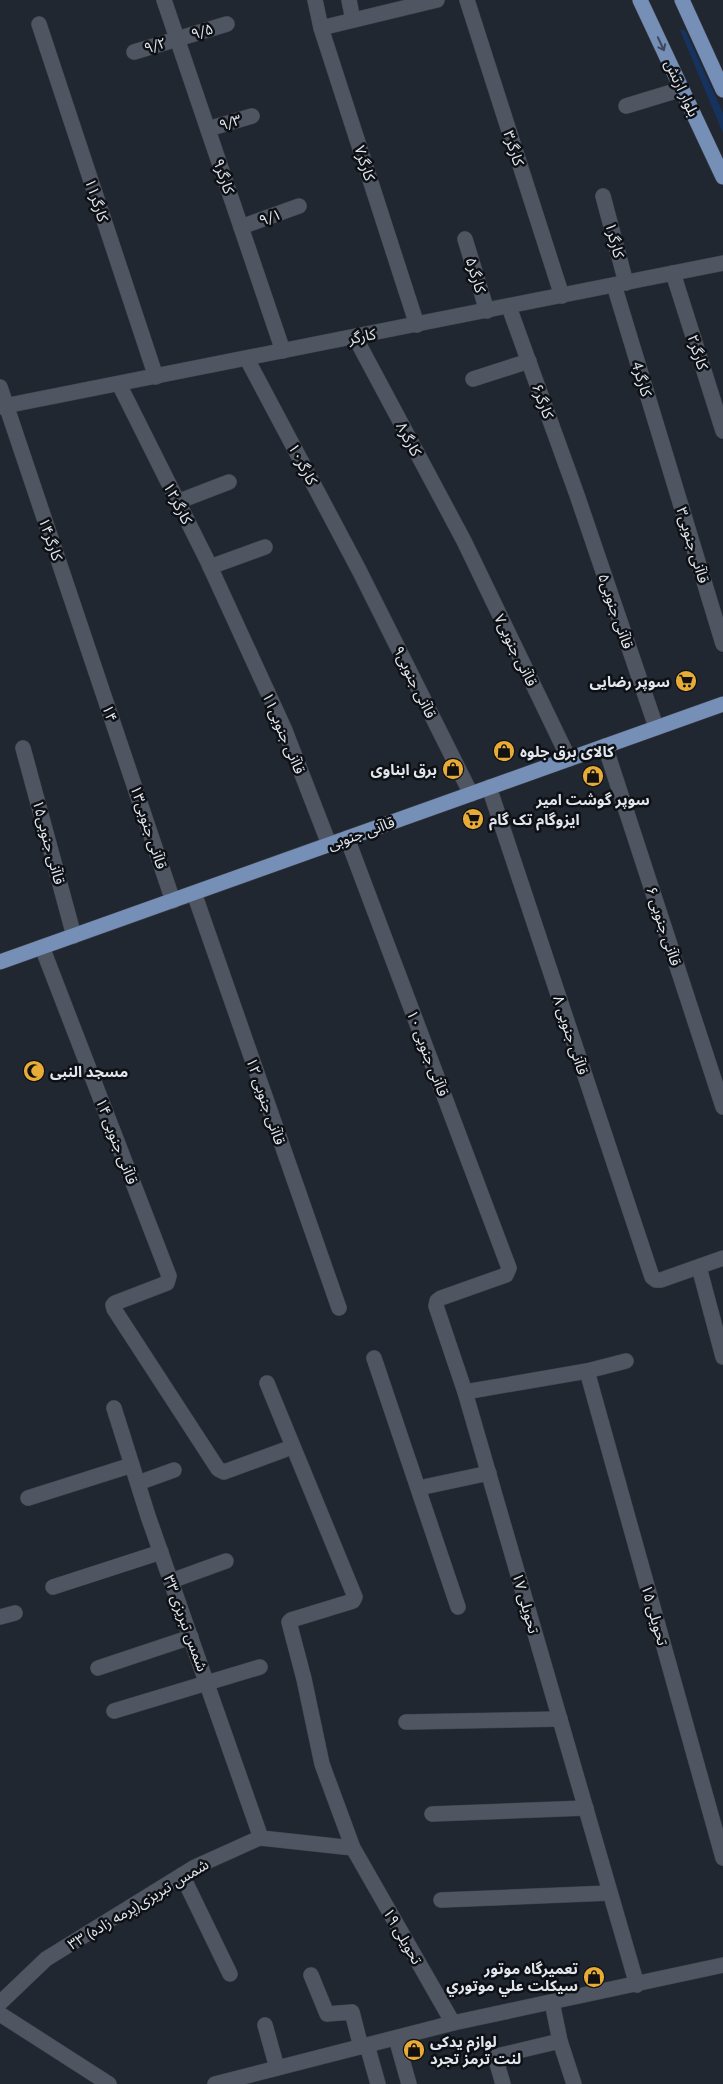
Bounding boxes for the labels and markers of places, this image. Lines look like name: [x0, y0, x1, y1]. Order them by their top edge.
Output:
supermarket icon: سوپر رضایی: [674, 669, 698, 693]
place label: سوپر رضایی: [590, 672, 670, 691]
shop icon: کالای برق جلوه: [492, 739, 516, 763]
place label: کالای برق جلوه: [520, 742, 614, 761]
shop icon: برق ابناوی: [441, 757, 465, 781]
place label: برق ابناوی: [371, 760, 437, 779]
shop icon: سوپر گوشت امیر: [581, 764, 605, 788]
place label: سوپر گوشت امیر: [535, 790, 650, 809]
supermarket icon: ایزوگام تک گام: [461, 807, 485, 831]
place label: ایزوگام تک گام: [489, 810, 580, 831]
mosque icon: مسجد النبی: [22, 1059, 46, 1083]
place label: مسجد النبی: [50, 1062, 128, 1081]
place label: تعميرگاه موتور سيكلت علي موتوري: [446, 1959, 579, 1997]
shop icon: تعميرگاه موتور سيكلت علي موتوري: [582, 1965, 606, 1989]
place label: لوازم یدکی لنت ترمز تجرد: [430, 2032, 521, 2068]
shop icon: لوازم یدکی لنت ترمز تجرد: [402, 2038, 426, 2062]

